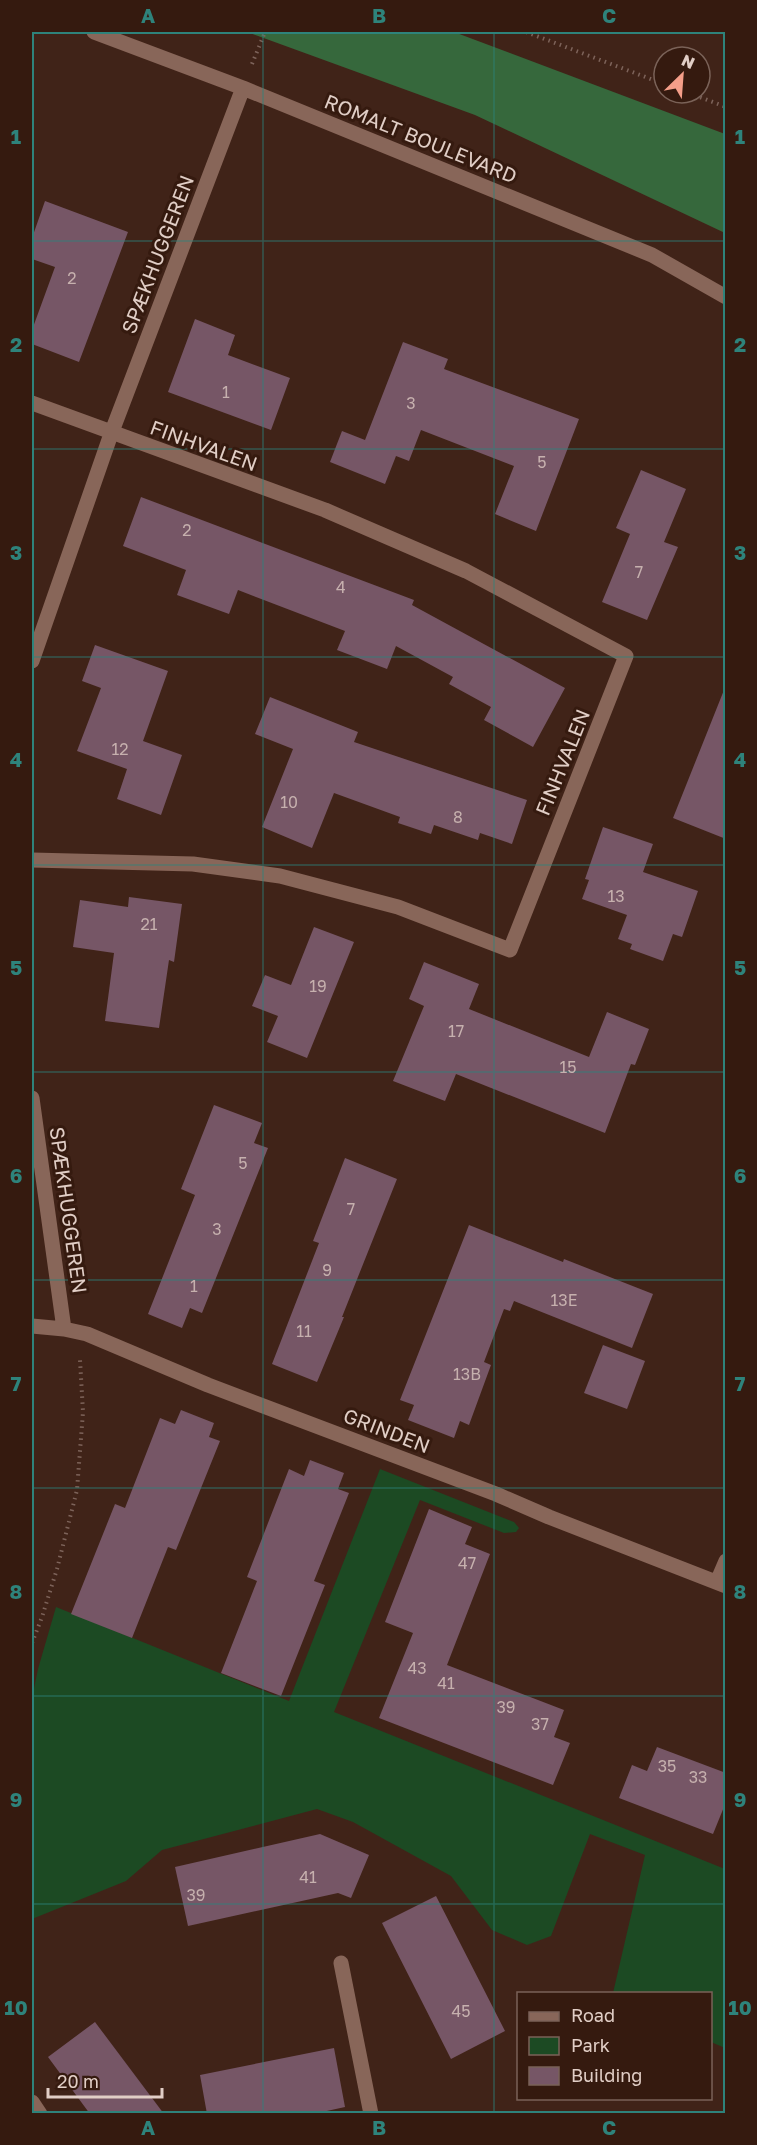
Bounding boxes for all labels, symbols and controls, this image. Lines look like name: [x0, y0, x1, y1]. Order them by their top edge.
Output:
text: A: [141, 3, 155, 27]
text: B: [372, 3, 386, 27]
text: C: [602, 3, 616, 27]
north arrow: [652, 45, 712, 105]
text: N: [679, 50, 698, 73]
street label: ROMALT BOULEVARD: [321, 88, 521, 188]
text: 1: [11, 124, 21, 148]
text: 1: [735, 124, 745, 148]
street label: SPÆKHUGGEREN: [116, 171, 198, 337]
house number: 2: [67, 268, 77, 288]
text: 2: [10, 332, 22, 356]
text: 2: [734, 332, 746, 356]
house number: 1: [222, 382, 230, 402]
house number: 3: [406, 393, 416, 413]
street label: FINHVALEN: [147, 415, 261, 475]
house number: 5: [537, 452, 547, 472]
house number: 2: [182, 520, 192, 540]
text: 3: [10, 540, 22, 564]
text: 3: [734, 540, 746, 564]
house number: 7: [635, 562, 643, 582]
house number: 4: [336, 577, 346, 597]
street label: FINHVALEN: [530, 705, 594, 819]
house number: 12: [111, 739, 129, 759]
text: 4: [10, 747, 22, 771]
text: 4: [734, 747, 746, 771]
house number: 10: [280, 792, 298, 812]
house number: 8: [453, 807, 463, 827]
house number: 13: [607, 886, 625, 906]
house number: 21: [140, 914, 158, 934]
text: 5: [10, 955, 22, 979]
text: 5: [734, 955, 746, 979]
house number: 19: [309, 976, 327, 996]
house number: 17: [448, 1021, 464, 1041]
house number: 15: [559, 1057, 577, 1077]
street label: SPÆKHUGGEREN: [45, 1125, 93, 1295]
house number: 5: [238, 1153, 248, 1173]
text: 6: [10, 1163, 22, 1187]
text: 6: [734, 1163, 746, 1187]
house number: 7: [347, 1199, 355, 1219]
house number: 3: [212, 1219, 222, 1239]
house number: 9: [322, 1260, 332, 1280]
house number: 1: [190, 1276, 198, 1296]
house number: 13E: [551, 1290, 577, 1310]
house number: 11: [296, 1321, 312, 1341]
house number: 13B: [453, 1364, 481, 1384]
text: 7: [11, 1371, 22, 1395]
text: 7: [735, 1371, 746, 1395]
street label: GRINDEN: [340, 1403, 434, 1457]
house number: 47: [458, 1553, 476, 1573]
text: 8: [10, 1579, 22, 1603]
text: 8: [734, 1579, 746, 1603]
house number: 43: [407, 1658, 427, 1678]
house number: 41: [437, 1673, 455, 1693]
house number: 39: [496, 1697, 516, 1717]
house number: 37: [531, 1714, 549, 1734]
house number: 35: [658, 1756, 676, 1776]
house number: 33: [689, 1767, 707, 1787]
text: 9: [10, 1787, 22, 1811]
text: 9: [734, 1787, 746, 1811]
house number: 41: [299, 1867, 317, 1887]
house number: 39: [186, 1885, 206, 1905]
legend: [517, 1992, 712, 2100]
text: 10: [4, 1995, 28, 2019]
text: 10: [728, 1995, 752, 2019]
house number: 45: [451, 2001, 471, 2021]
text: Road: [571, 2004, 615, 2026]
text: Park: [571, 2034, 610, 2056]
scale bar: [48, 2061, 162, 2099]
text: Building: [571, 2064, 642, 2086]
text: 20 m: [57, 2070, 99, 2092]
text: A: [141, 2115, 155, 2139]
text: B: [372, 2115, 386, 2139]
text: C: [602, 2115, 616, 2139]

